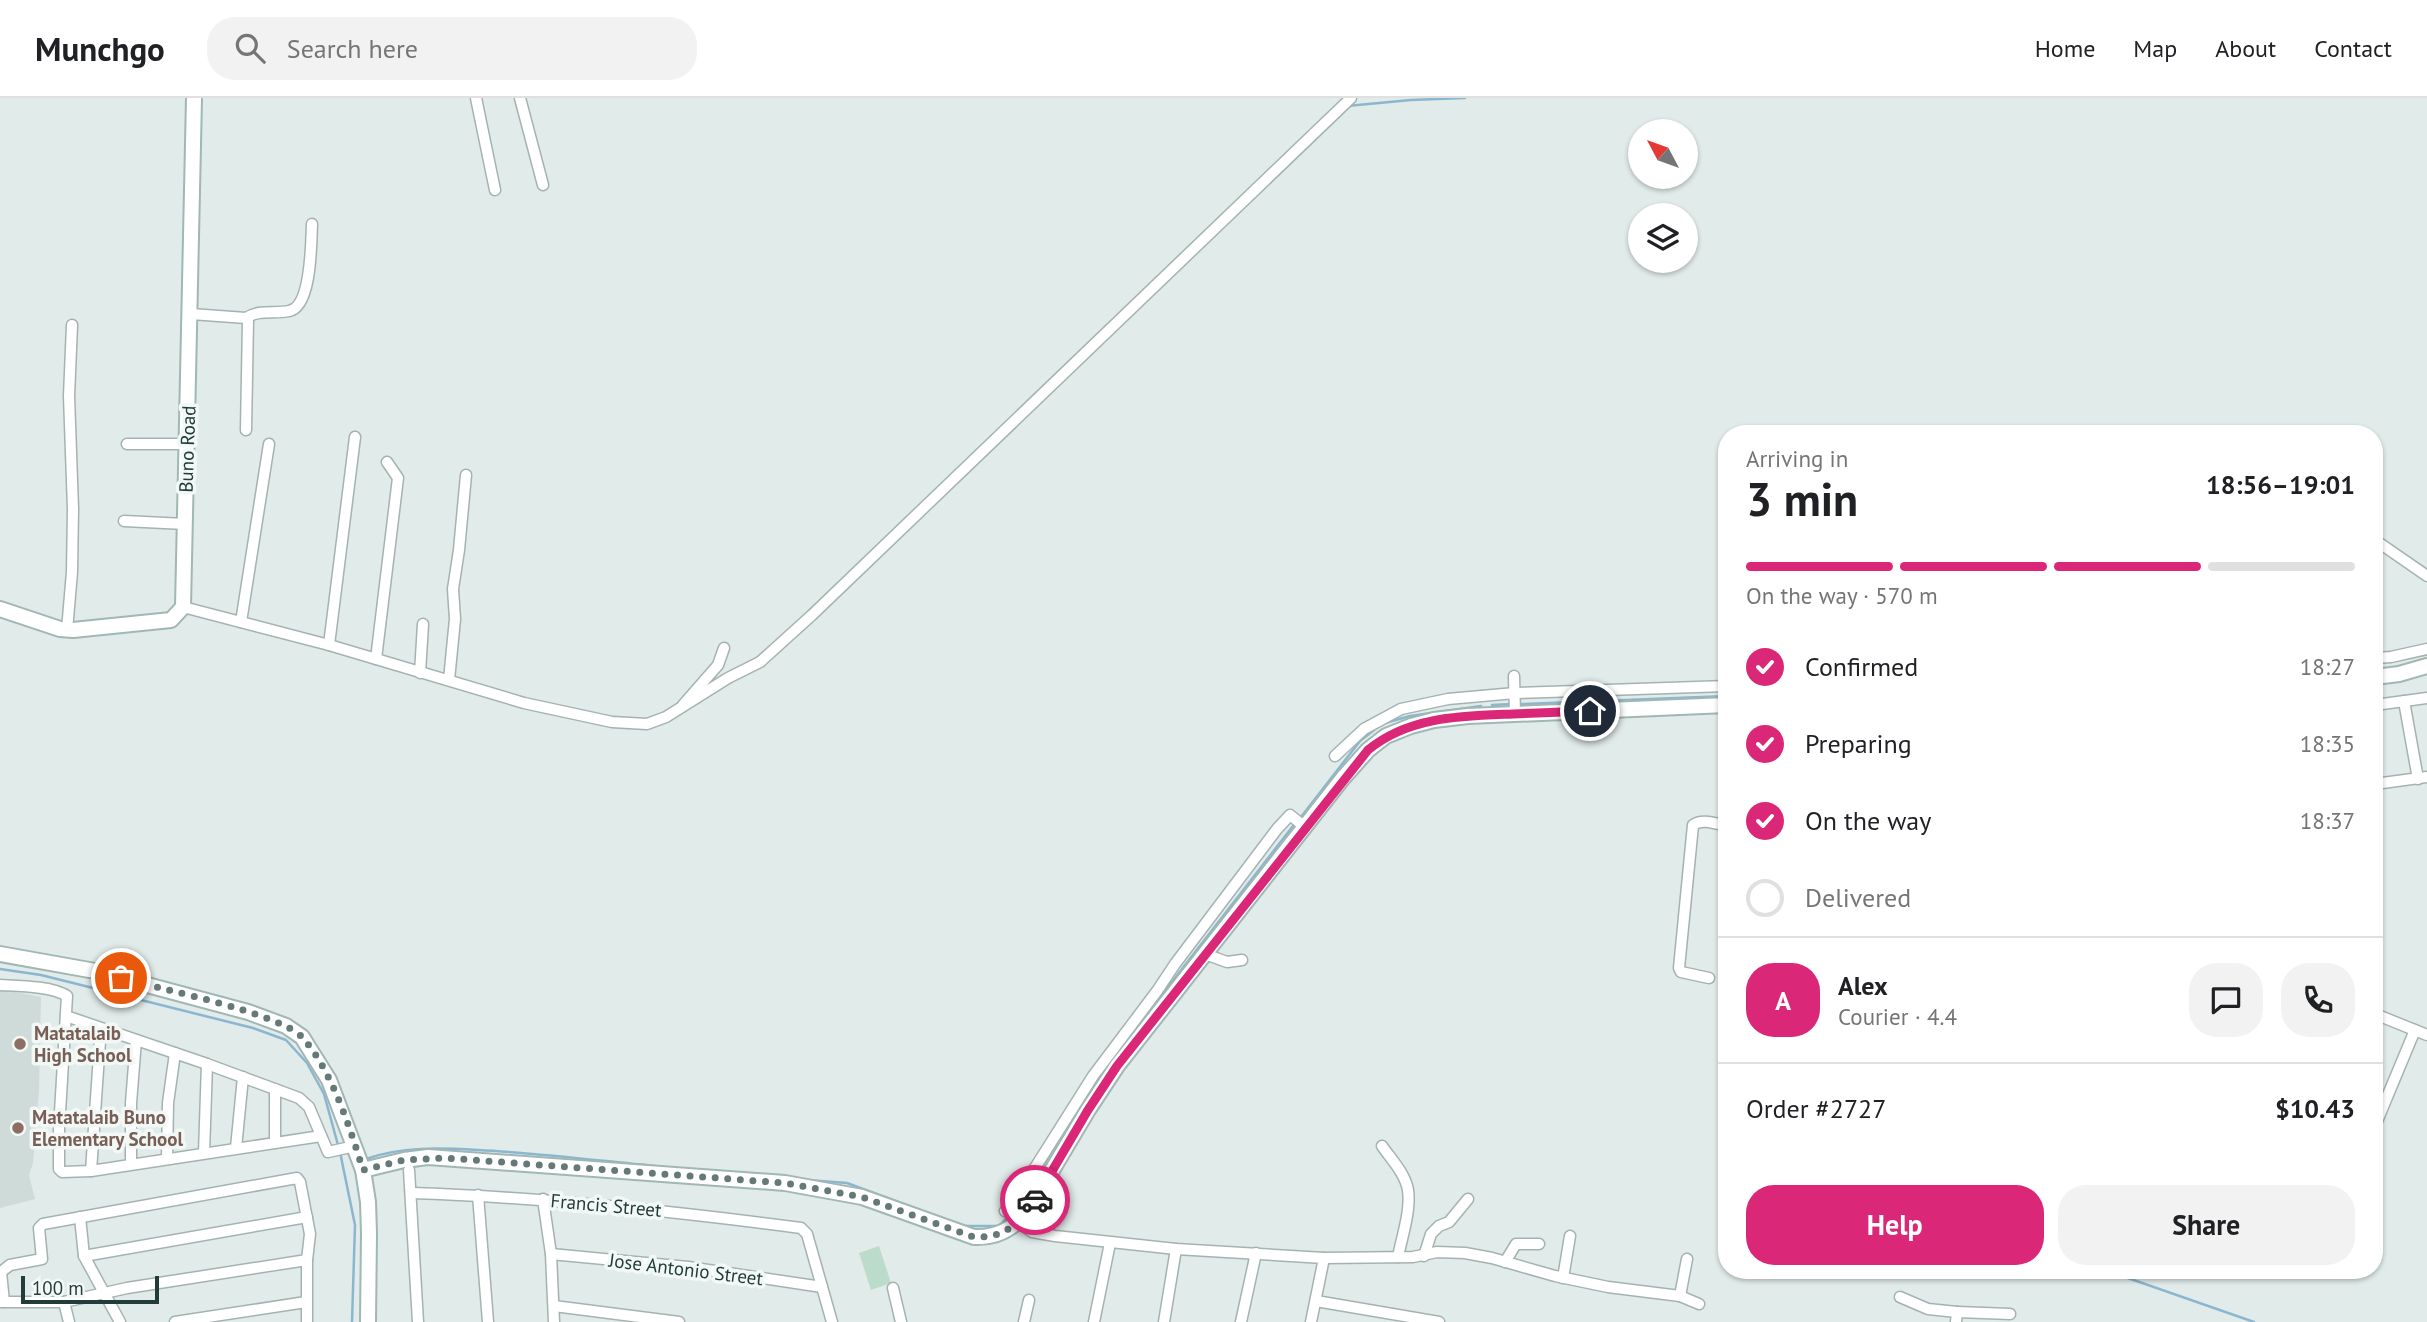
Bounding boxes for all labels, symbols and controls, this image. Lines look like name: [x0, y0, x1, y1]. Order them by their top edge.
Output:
search box: [207, 17, 697, 80]
text: Munchgo: [35, 27, 165, 70]
icon: search: [231, 29, 269, 67]
text: Search here: [287, 32, 418, 65]
text: Home: [2035, 33, 2095, 64]
text: Map: [2133, 33, 2177, 64]
text: About: [2215, 33, 2276, 64]
text: Contact: [2314, 33, 2392, 64]
north arrow: [1628, 119, 1698, 189]
map controls: [1628, 119, 1698, 273]
button: layers: [1628, 203, 1698, 273]
street label: Buno Road: [173, 405, 201, 493]
text: Arriving in: [1746, 444, 1848, 473]
text: 18:56–19:01: [2206, 468, 2355, 501]
text: 3 min: [1746, 469, 1858, 529]
text: On the way · 570 m: [1746, 581, 1938, 610]
icon: check: [1746, 648, 1784, 686]
text: Confirmed: [1805, 650, 1918, 683]
text: 18:27: [2300, 652, 2355, 681]
pin: [1560, 681, 1620, 741]
icon: home: [1571, 692, 1609, 730]
icon: check: [1746, 725, 1784, 763]
text: Preparing: [1805, 727, 1912, 760]
text: 18:35: [2300, 729, 2355, 758]
icon: check: [1746, 802, 1784, 840]
text: On the way: [1805, 804, 1931, 837]
text: 18:37: [2300, 806, 2355, 835]
text: Delivered: [1805, 881, 1911, 914]
pin: [91, 948, 151, 1008]
icon: bag: [102, 959, 140, 997]
button: chat: [2189, 963, 2263, 1037]
button: phone: [2281, 963, 2355, 1037]
text: Alex: [1838, 969, 1888, 1002]
text: A: [1775, 984, 1791, 1017]
text: Courier · 4.4: [1838, 1002, 1957, 1031]
place label: Matatalaib High School: [34, 1021, 132, 1067]
marker: Matatalaib High School: [12, 1036, 28, 1052]
text: Order #2727: [1746, 1092, 1886, 1125]
text: $10.43: [2275, 1092, 2355, 1125]
place label: Matatalaib Buno Elementary School: [32, 1105, 183, 1151]
marker: Matatalaib Buno Elementary School: [10, 1120, 26, 1136]
courier: [1000, 1165, 1070, 1235]
icon: car: [1016, 1181, 1054, 1219]
button: Help: [1746, 1185, 2044, 1265]
button: Share: [2058, 1185, 2355, 1265]
street label: Francis Street: [549, 1188, 663, 1222]
street label: Jose Antonio Street: [607, 1248, 765, 1290]
scale bar: [21, 1273, 159, 1305]
text: 100 m: [32, 1276, 84, 1300]

